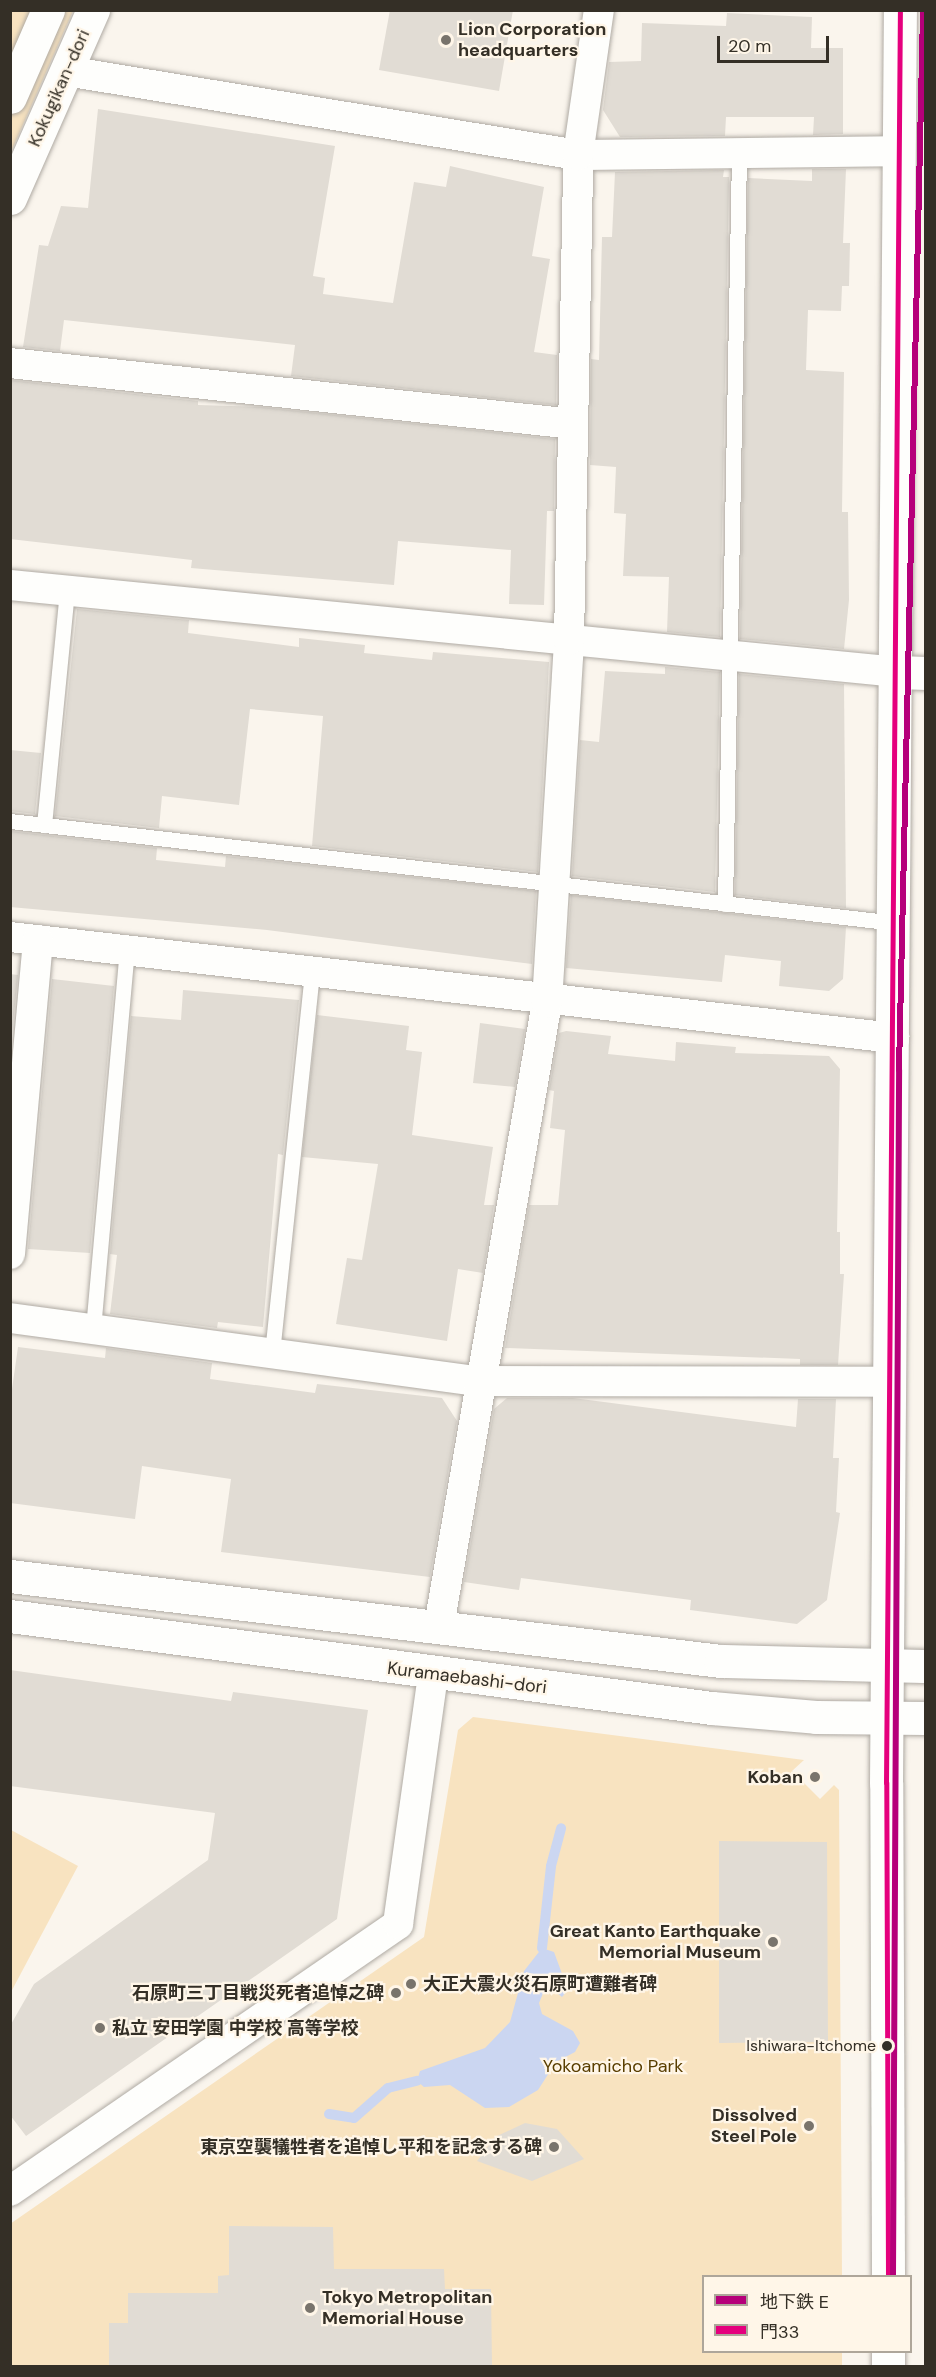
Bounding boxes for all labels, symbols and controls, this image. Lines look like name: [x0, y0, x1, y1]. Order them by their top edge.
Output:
place label: Lion Corporation headquarters: [458, 19, 606, 62]
scale bar: [720, 24, 832, 62]
street label: Kokugikan-dori: [23, 26, 95, 150]
marker: Lion Corporation headquarters: [439, 33, 453, 47]
text: 20 m: [728, 34, 771, 58]
street label: Kuramaebashi-dori: [386, 1658, 548, 1698]
place label: Koban: [748, 1766, 803, 1788]
marker: Koban: [808, 1770, 822, 1784]
place label: Great Kanto Earthquake Memorial Museum: [550, 1921, 761, 1964]
marker: Great Kanto Earthquake Memorial Museum: [766, 1935, 780, 1949]
place label: 大正大震火災石原町遭難者碑: [423, 1973, 657, 1995]
marker: 大正大震火災石原町遭難者碑: [404, 1977, 418, 1991]
place label: 石原町三丁目戦災死者追悼之碑: [132, 1982, 384, 2004]
marker: 石原町三丁目戦災死者追悼之碑: [389, 1986, 403, 2000]
place label: 私立 安田学園 中学校 高等学校: [112, 2017, 359, 2039]
marker: 私立 安田学園 中学校 高等学校: [93, 2021, 107, 2035]
place label: Ishiwara-Itchome: [746, 2036, 876, 2056]
marker: Ishiwara-Itchome: [881, 2040, 893, 2052]
park label: Yokoamicho Park: [543, 2055, 683, 2077]
place label: Dissolved Steel Pole: [711, 2105, 797, 2148]
marker: Dissolved Steel Pole: [802, 2119, 816, 2133]
place label: 東京空襲犠牲者を追悼し平和を記念する碑: [200, 2136, 542, 2158]
marker: 東京空襲犠牲者を追悼し平和を記念する碑: [547, 2140, 561, 2154]
legend: [702, 2275, 912, 2353]
place label: Tokyo Metropolitan Memorial House: [322, 2287, 492, 2330]
text: 地下鉄 E: [760, 2290, 829, 2314]
marker: Tokyo Metropolitan Memorial House: [303, 2301, 317, 2315]
text: 門33: [760, 2320, 799, 2344]

